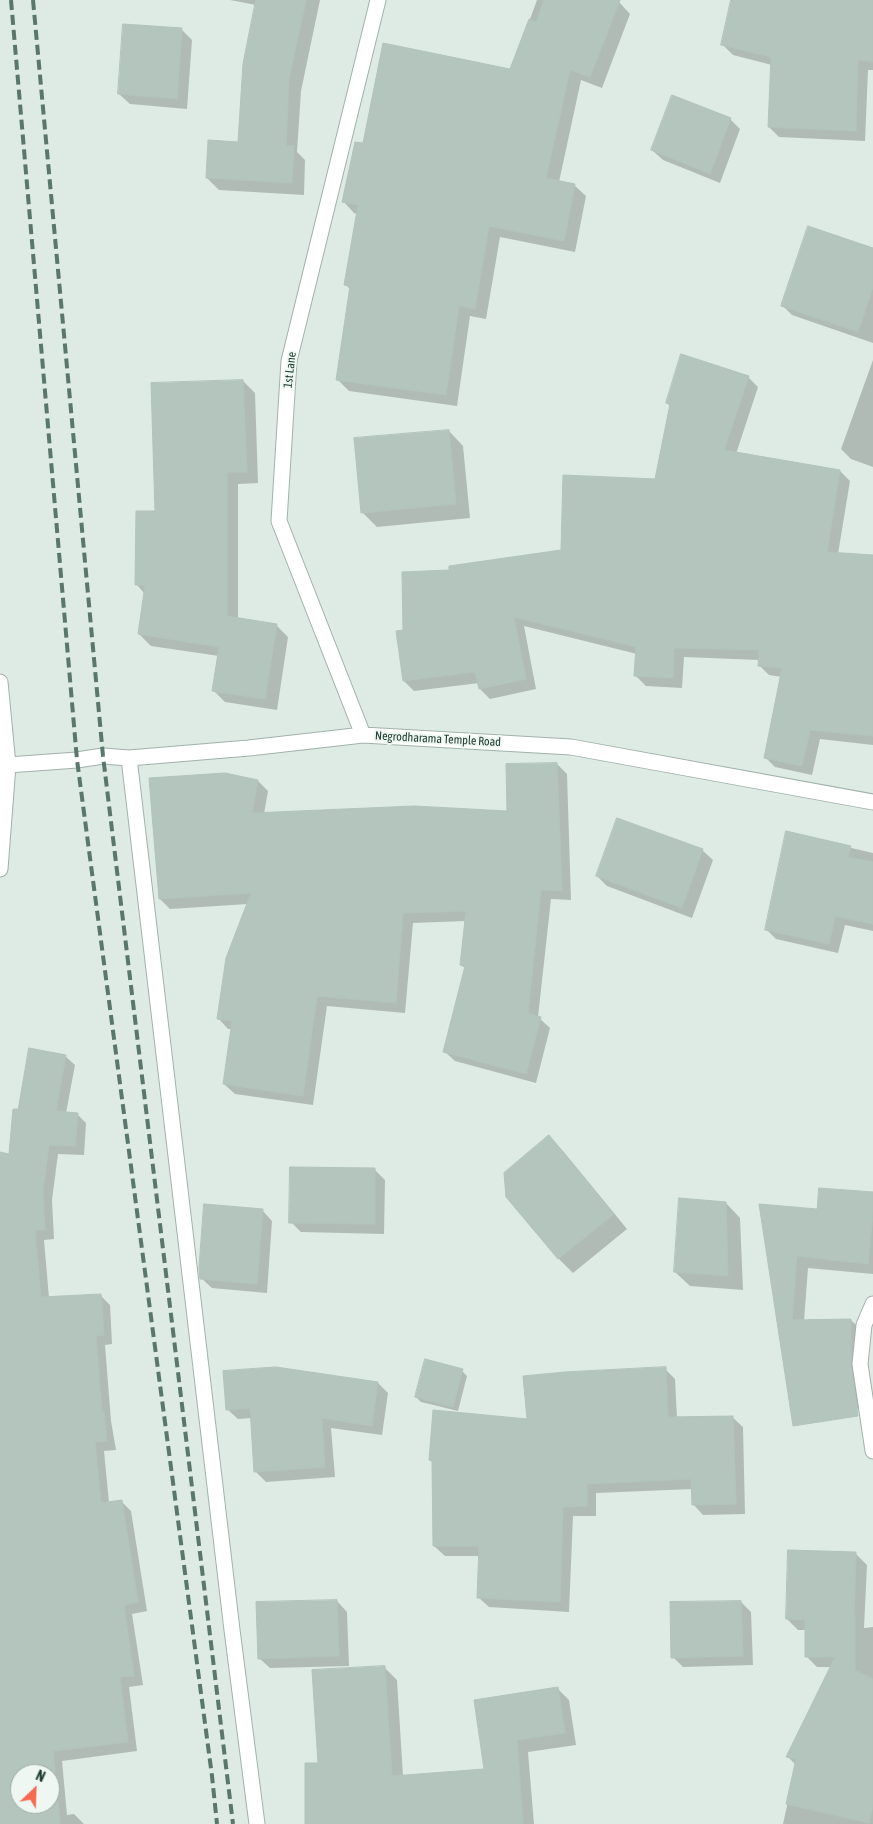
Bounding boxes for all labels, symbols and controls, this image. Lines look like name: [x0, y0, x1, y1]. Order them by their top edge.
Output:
street label: 1st Lane: [281, 351, 299, 389]
street label: Negrodharama Temple Road: [375, 729, 501, 749]
north arrow: [10, 1764, 60, 1814]
text: N: [34, 1767, 48, 1785]

